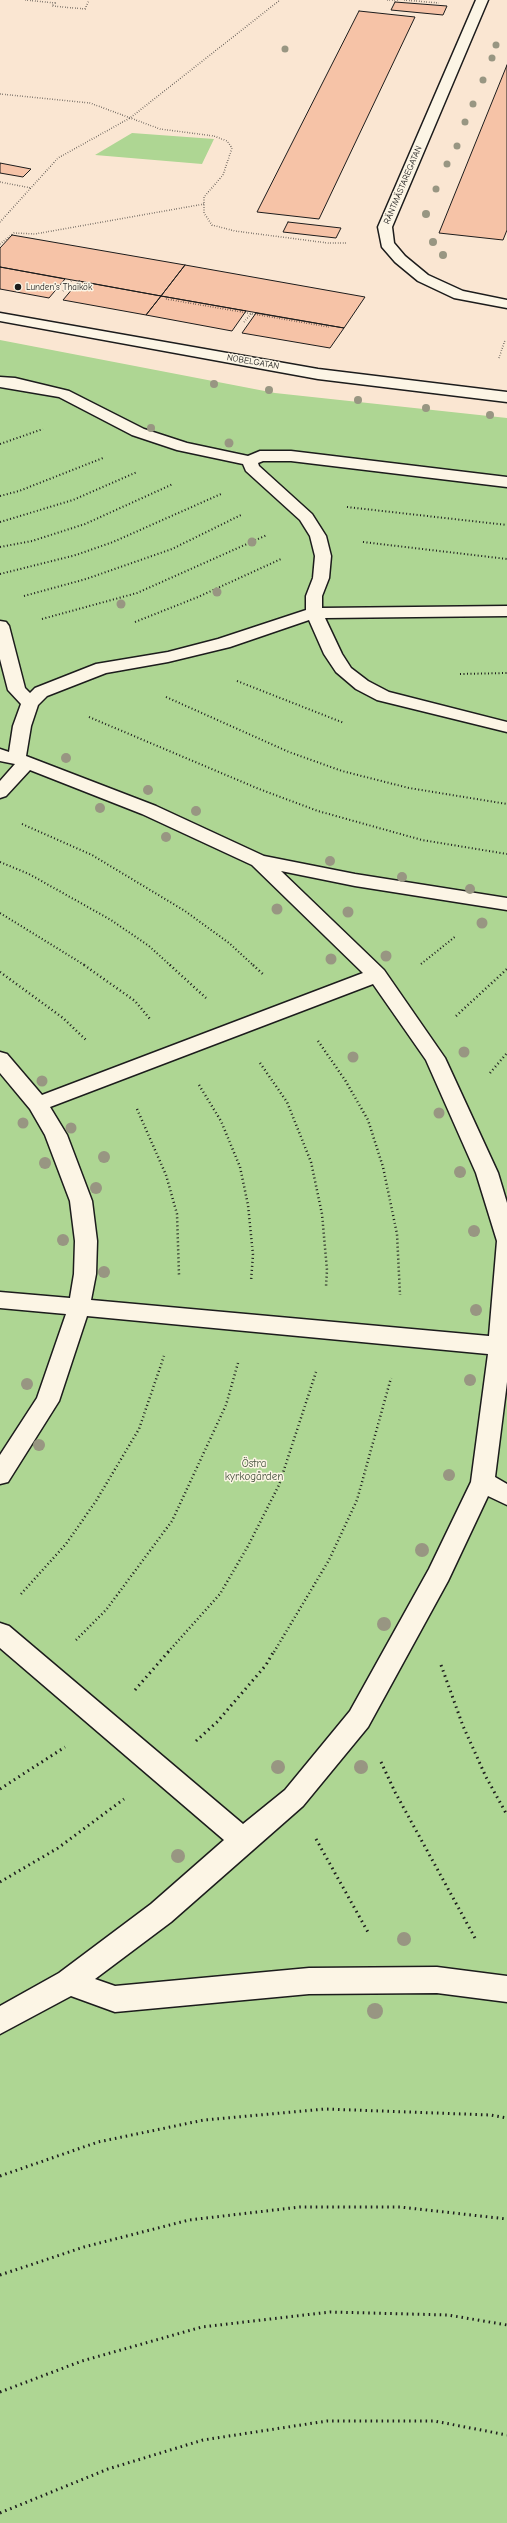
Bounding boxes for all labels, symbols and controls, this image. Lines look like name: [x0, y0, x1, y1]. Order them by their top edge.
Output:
street label: RÄNTMÄSTAREGATAN: [382, 144, 424, 226]
marker: Lunden's Thaikök: [13, 282, 23, 292]
place label: Lunden's Thaikök: [26, 282, 92, 292]
street label: NOBELGATAN: [226, 352, 280, 372]
park label: Östra kyrkogården: [225, 1457, 283, 1483]

